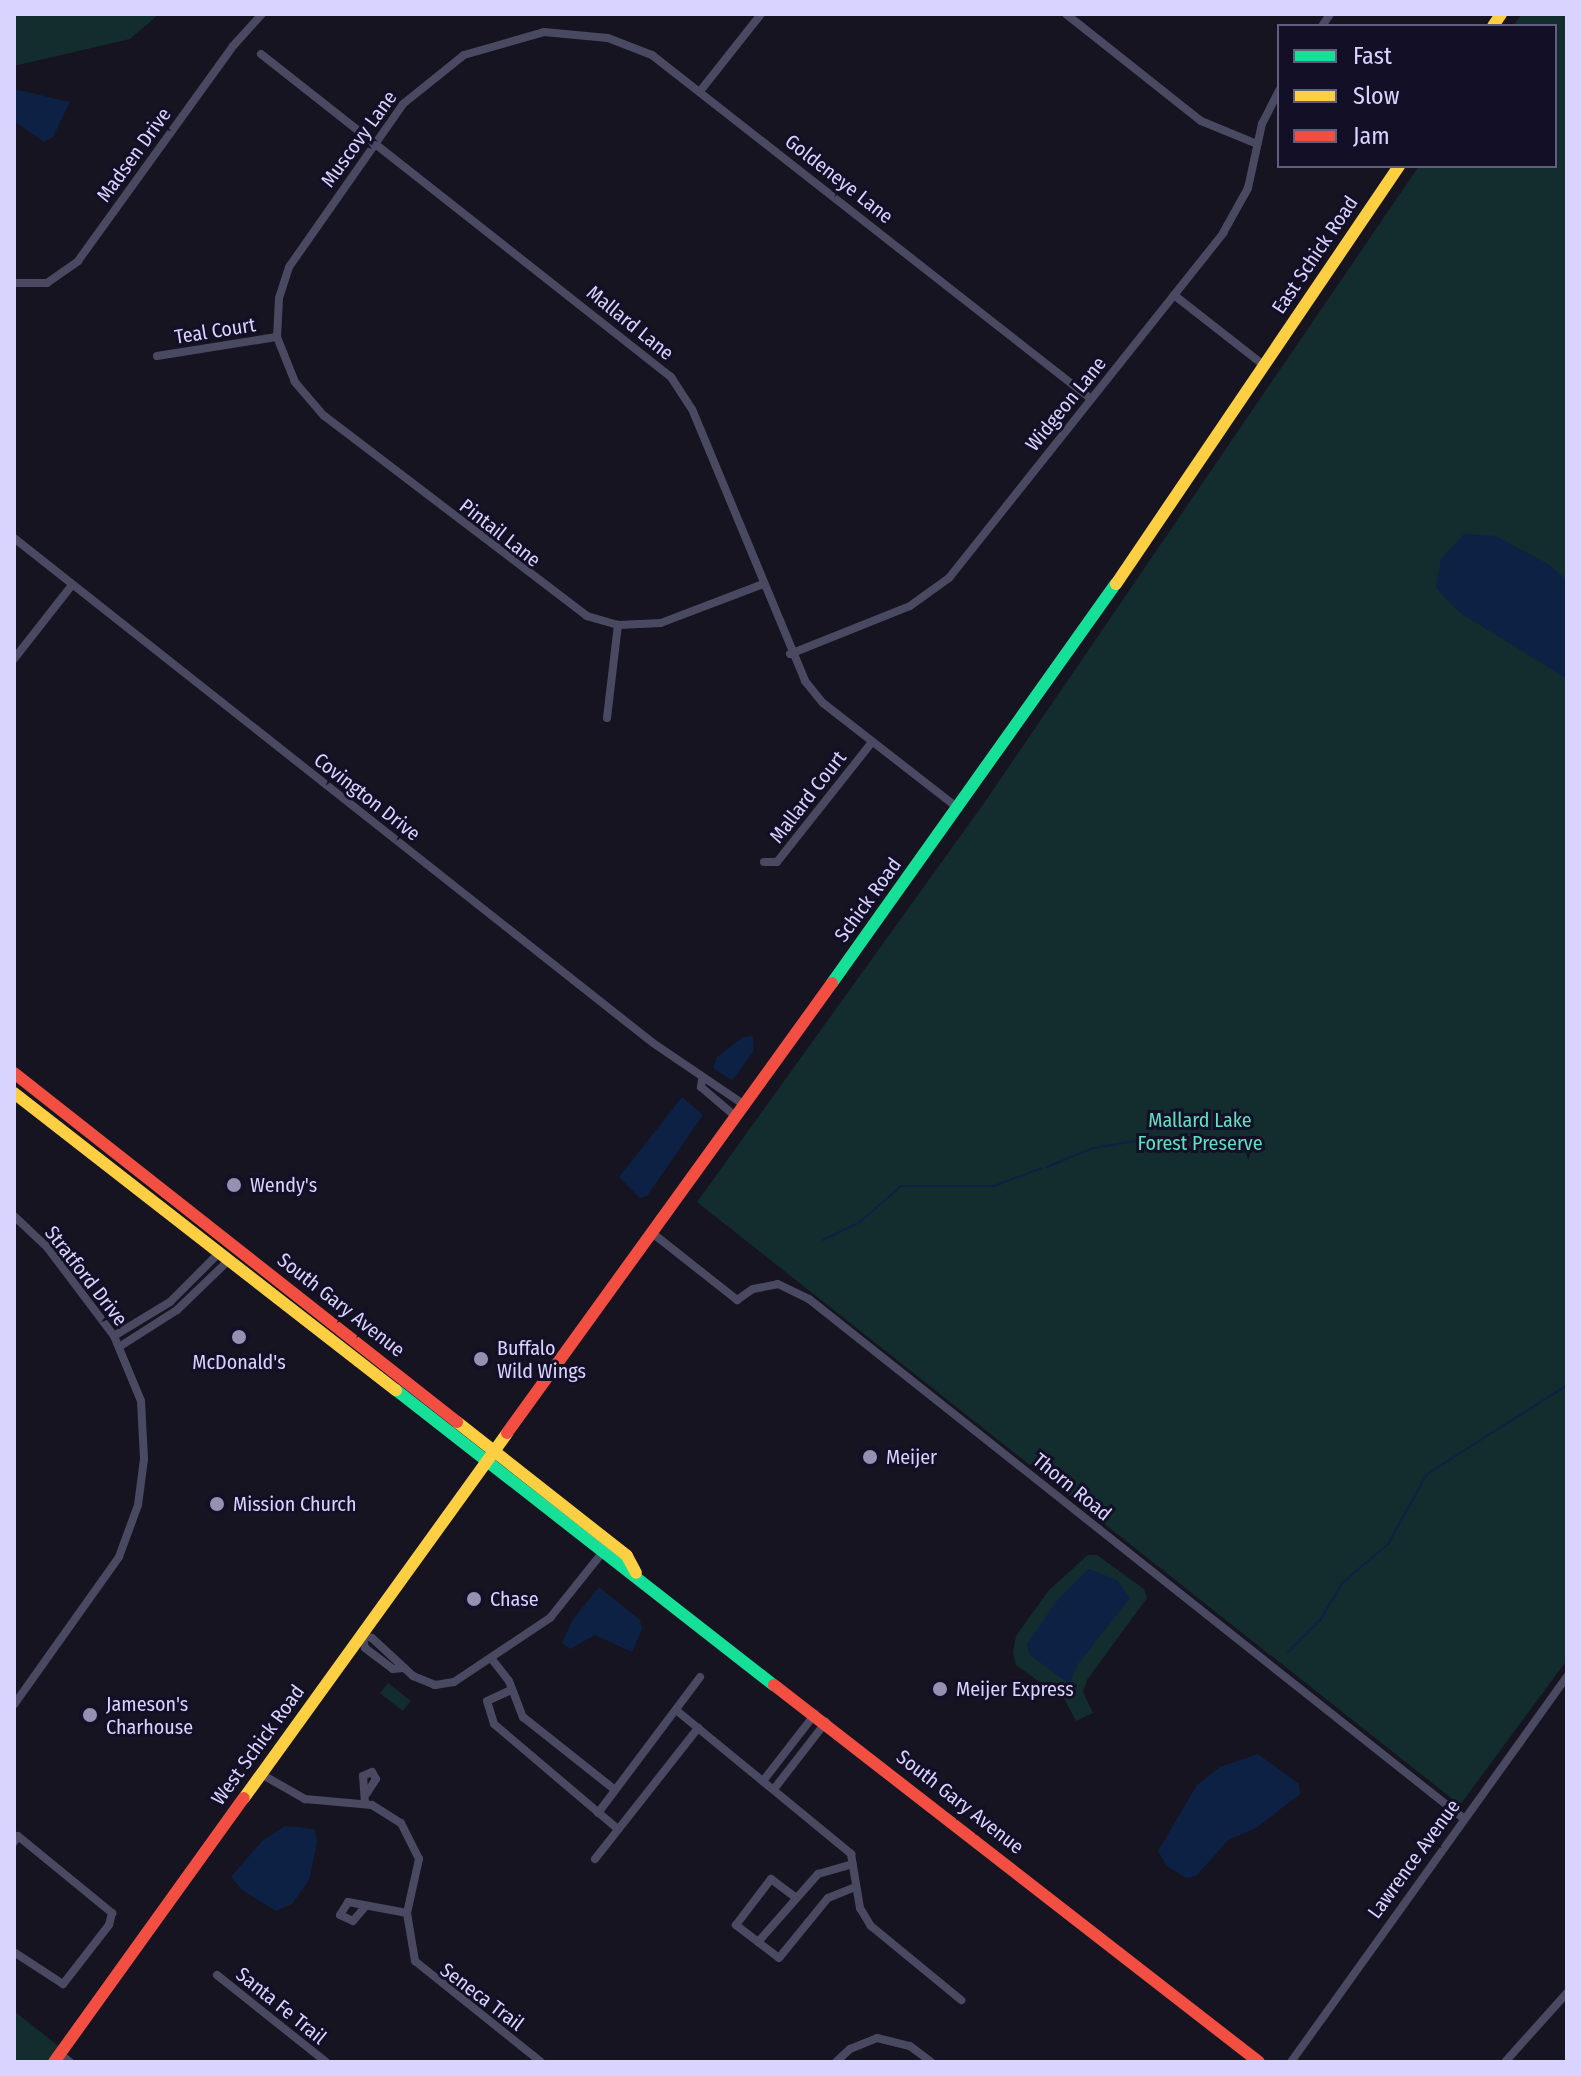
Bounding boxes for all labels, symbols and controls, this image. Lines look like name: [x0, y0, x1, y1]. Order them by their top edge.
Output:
legend: [1277, 24, 1557, 168]
text: Fast: [1353, 42, 1392, 70]
text: Slow: [1353, 82, 1399, 110]
street label: Muscovy Lane: [316, 86, 402, 192]
street label: Madsen Drive: [92, 103, 176, 207]
text: Jam: [1353, 122, 1390, 150]
street label: Goldeneye Lane: [780, 129, 898, 229]
street label: East Schick Road: [1267, 192, 1363, 318]
street label: Mallard Lane: [582, 281, 678, 365]
street label: Teal Court: [173, 313, 257, 349]
street label: Widgeon Lane: [1021, 352, 1111, 456]
street label: Pintail Lane: [455, 494, 545, 572]
street label: Mallard Court: [765, 746, 851, 848]
street label: Covington Drive: [309, 748, 425, 846]
street label: Schick Road: [829, 853, 907, 947]
park label: Mallard Lake Forest Preserve: [1137, 1109, 1263, 1156]
place label: Wendy's: [250, 1173, 317, 1197]
marker: Wendy's: [225, 1176, 243, 1194]
street label: Stratford Drive: [40, 1221, 132, 1331]
street label: South Gary Avenue: [273, 1248, 409, 1362]
marker: McDonald's: [230, 1328, 248, 1346]
place label: Buffalo Wild Wings: [497, 1336, 586, 1383]
place label: McDonald's: [192, 1350, 286, 1374]
marker: Buffalo Wild Wings: [472, 1350, 490, 1368]
place label: Meijer: [886, 1445, 937, 1469]
marker: Meijer: [861, 1448, 879, 1466]
street label: Thorn Road: [1028, 1448, 1116, 1526]
place label: Mission Church: [233, 1492, 356, 1516]
marker: Mission Church: [208, 1495, 226, 1513]
place label: Chase: [490, 1587, 539, 1611]
marker: Chase: [465, 1590, 483, 1608]
place label: Meijer Express: [956, 1677, 1074, 1701]
street label: West Schick Road: [206, 1680, 310, 1810]
marker: Meijer Express: [931, 1680, 949, 1698]
place label: Jameson's Charhouse: [106, 1692, 193, 1739]
marker: Jameson's Charhouse: [81, 1706, 99, 1724]
street label: South Gary Avenue: [892, 1745, 1028, 1859]
street label: Lawrence Avenue: [1363, 1795, 1465, 1923]
street label: Seneca Trail: [436, 1958, 528, 2036]
street label: Santa Fe Trail: [231, 1962, 331, 2050]

